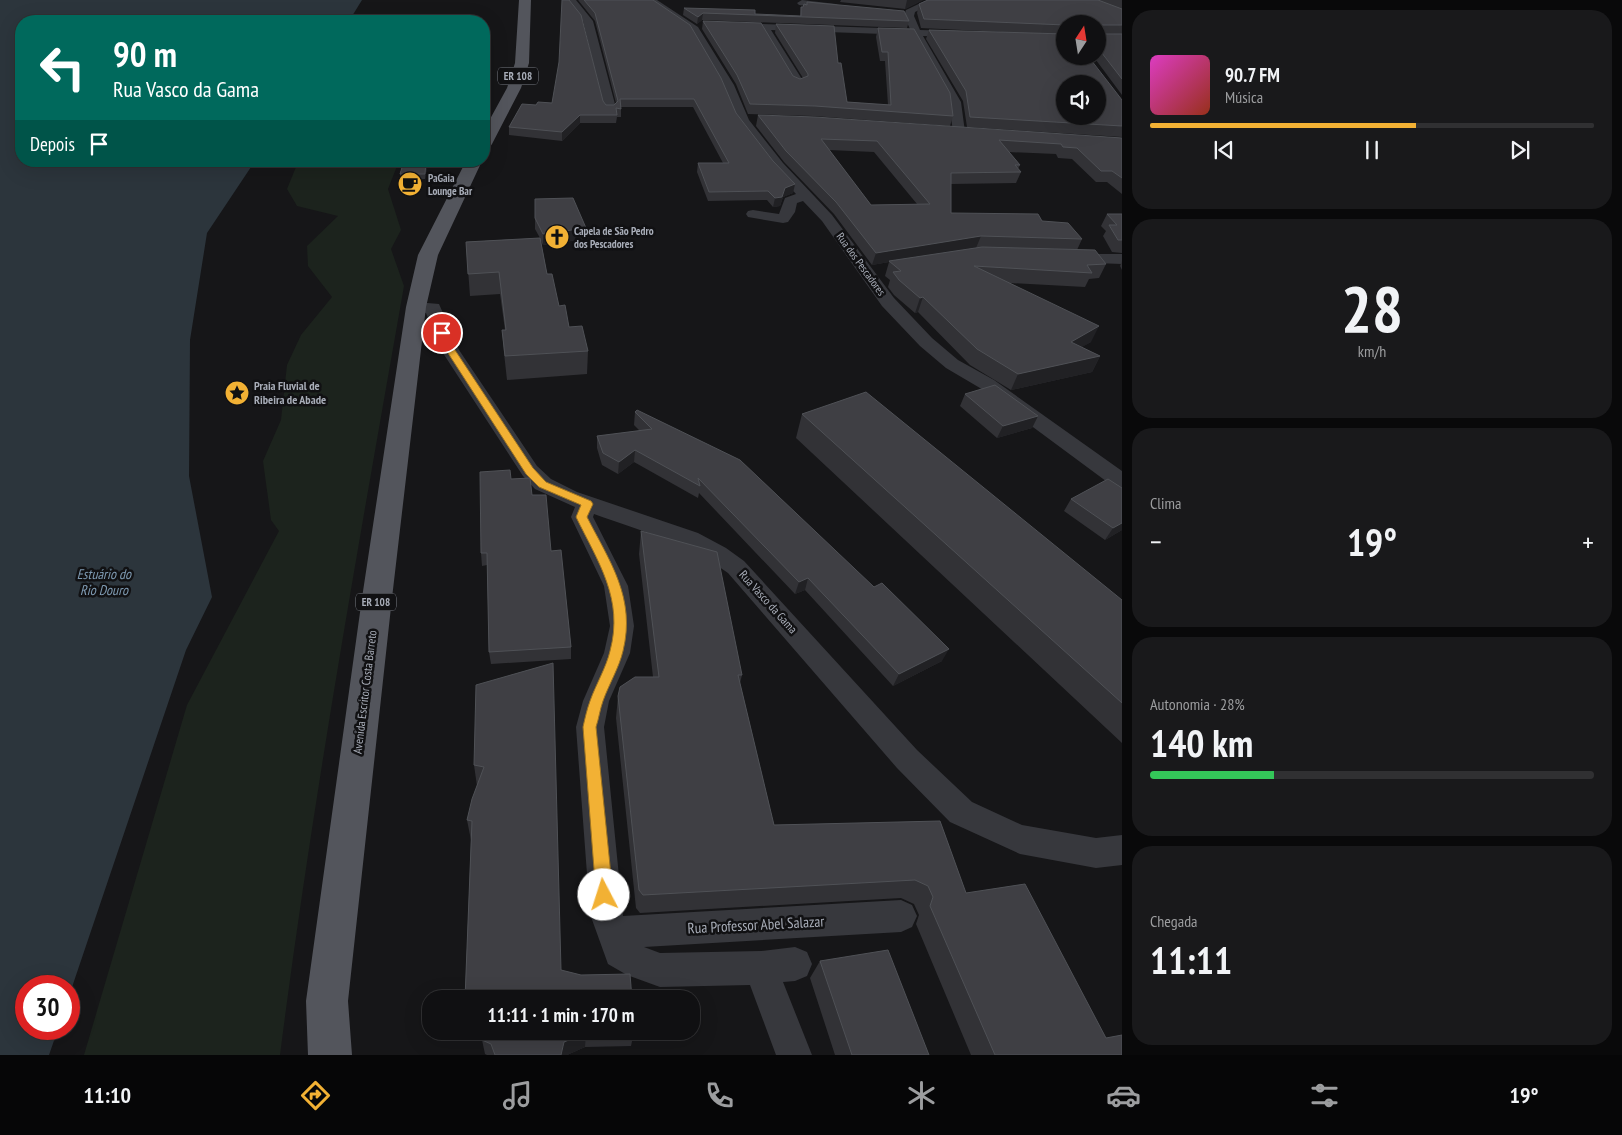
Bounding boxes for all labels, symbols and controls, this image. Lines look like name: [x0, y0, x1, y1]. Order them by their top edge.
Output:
north arrow: [1056, 15, 1106, 65]
map controls: [1056, 15, 1106, 125]
text: 90 m: [113, 31, 177, 77]
icon: left: [30, 35, 95, 100]
text: 90.7 FM: [1225, 63, 1280, 87]
road number: ER 108: [498, 68, 538, 84]
text: Rua Vasco da Gama: [113, 75, 259, 103]
button: sound: [1056, 75, 1106, 125]
text: Música: [1225, 87, 1263, 107]
icon: arrive: [85, 130, 113, 158]
text: Depois: [30, 132, 75, 156]
icon: previous: [1210, 136, 1238, 164]
icon: pause: [1358, 136, 1386, 164]
icon: next: [1506, 136, 1534, 164]
cafe icon: PaGaia Lounge Bar: [397, 171, 423, 197]
place label: PaGaia Lounge Bar: [428, 171, 473, 198]
church icon: Capela de São Pedro dos Pescadores: [544, 224, 570, 250]
place label: Capela de São Pedro dos Pescadores: [574, 224, 654, 251]
street label: Rua dos Pescadores: [833, 230, 889, 298]
text: 28: [1341, 266, 1403, 350]
pin: [421, 312, 463, 354]
icon: arrive: [428, 319, 456, 347]
text: km/h: [1358, 341, 1386, 361]
place label: Praia Fluvial de Ribeira de Abade: [254, 378, 326, 407]
place icon: Praia Fluvial de Ribeira de Abade: [224, 380, 250, 406]
text: Clima: [1150, 493, 1181, 513]
text: 19°: [1347, 517, 1397, 566]
text: −: [1150, 523, 1162, 560]
text: +: [1582, 523, 1594, 560]
water label: Estuário do Rio Douro: [77, 565, 132, 599]
street label: Rua Vasco da Gama: [736, 567, 801, 636]
road number: ER 108: [356, 594, 396, 610]
street label: Avenida Escritor Costa Barreto: [349, 629, 380, 755]
text: Autonomia · 28%: [1150, 694, 1245, 714]
text: 140 km: [1150, 718, 1253, 767]
position arrow: [577, 868, 629, 920]
street label: Rua Professor Abel Salazar: [687, 911, 826, 938]
text: Chegada: [1150, 911, 1198, 931]
text: 11:11: [1150, 935, 1232, 984]
speed limit sign: 30: [15, 975, 80, 1040]
text: 11:11 · 1 min · 170 m: [488, 1003, 634, 1027]
icon: directions: [298, 1078, 333, 1113]
icon: music: [500, 1078, 535, 1113]
icon: phone: [702, 1078, 737, 1113]
icon: climate: [904, 1078, 939, 1113]
icon: car: [1106, 1078, 1141, 1113]
icon: filters: [1307, 1078, 1342, 1113]
text: 11:10: [83, 1081, 131, 1109]
text: 19°: [1509, 1081, 1538, 1109]

